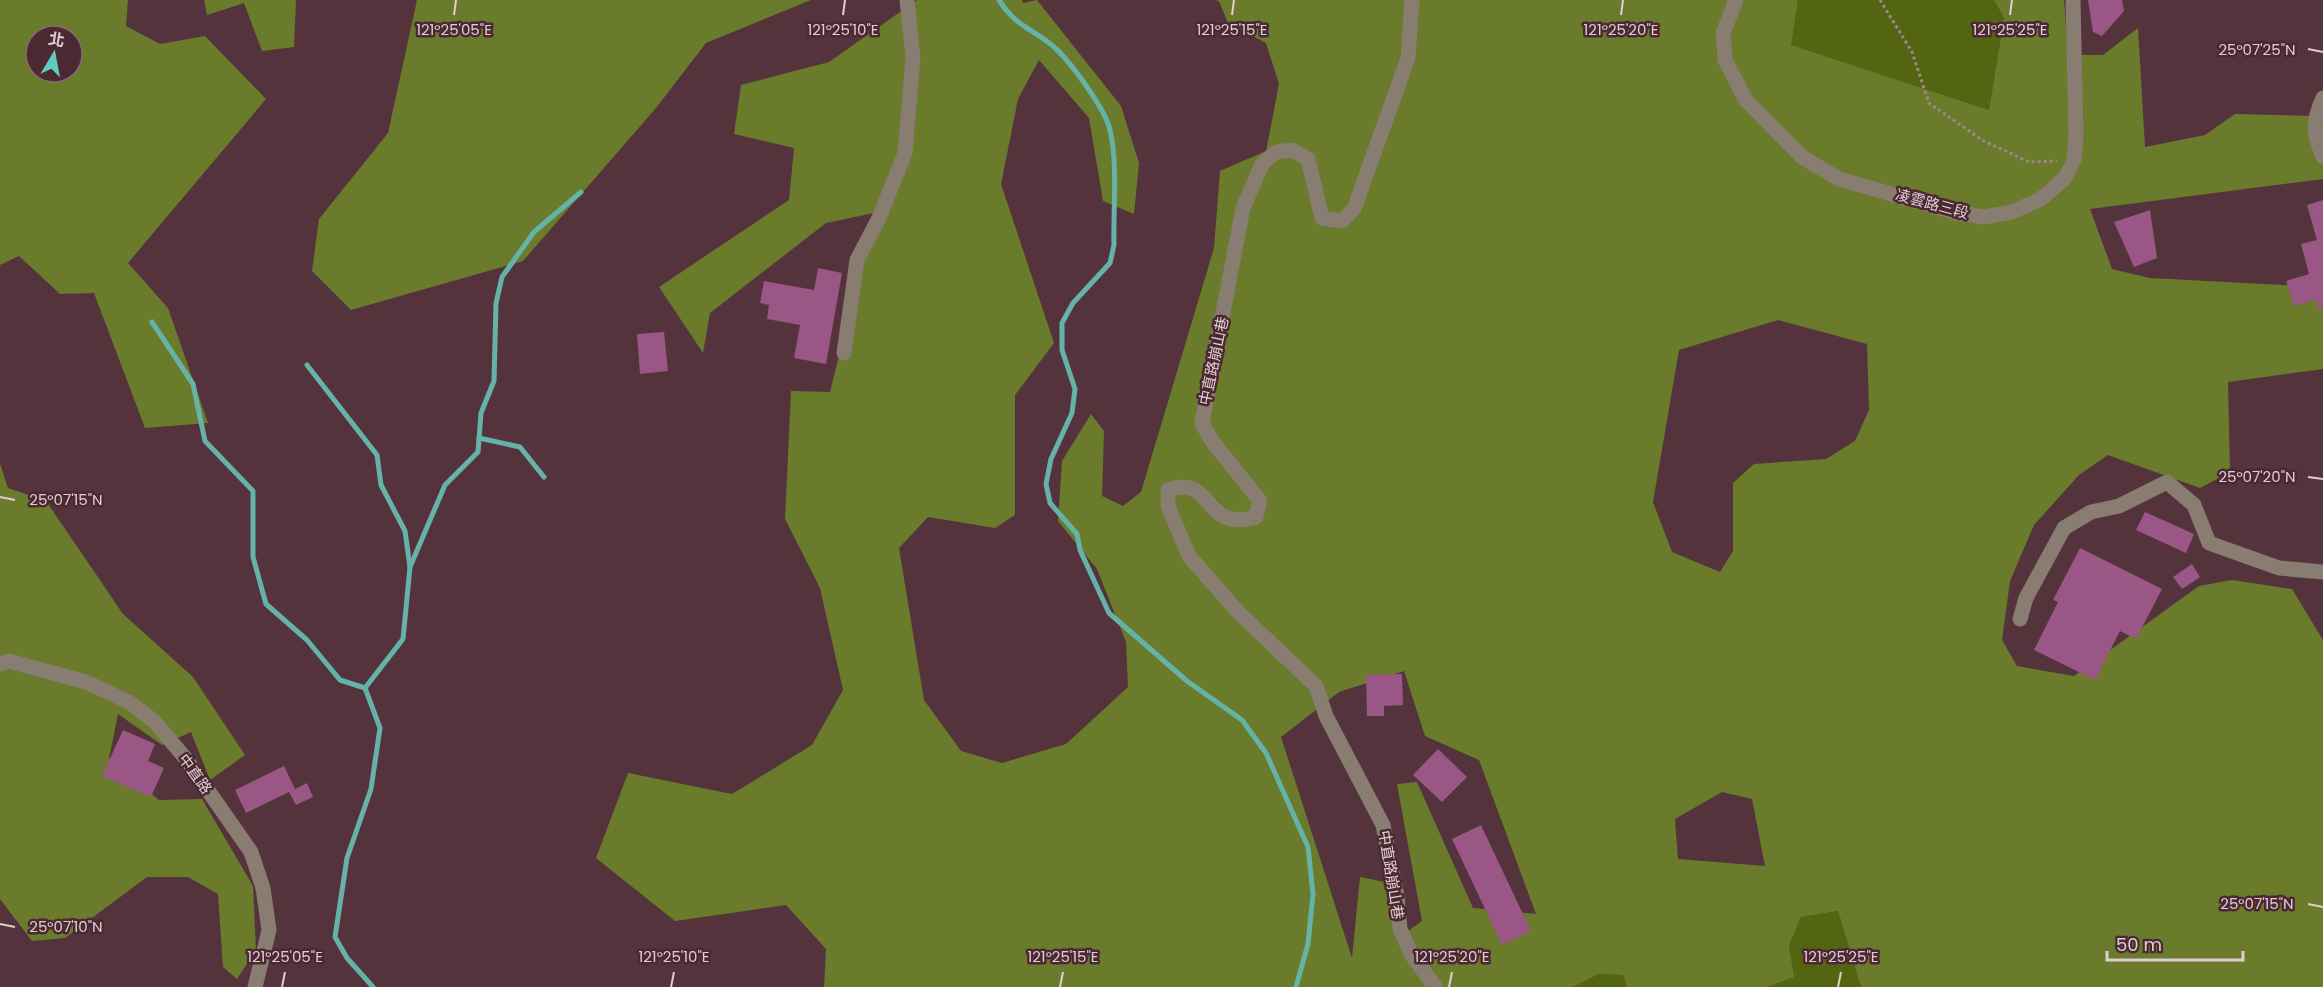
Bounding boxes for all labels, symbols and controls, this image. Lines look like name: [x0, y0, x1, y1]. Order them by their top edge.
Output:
text: 121°25'05"E: [416, 19, 492, 40]
text: 121°25'10"E: [807, 19, 879, 40]
text: 121°25'15"E: [1196, 19, 1268, 40]
text: 121°25'20"E: [1584, 19, 1658, 40]
text: 121°25'25"E: [1973, 19, 2047, 40]
north arrow: [24, 24, 84, 84]
text: 北: [47, 27, 66, 52]
text: 25°07'25"N: [2218, 39, 2296, 60]
street label: 凌雲路三段: [1893, 184, 1971, 223]
street label: 中直路崩山巷: [1194, 315, 1233, 407]
text: 25°07'20"N: [2218, 466, 2296, 487]
text: 25°07'15"N: [29, 489, 103, 510]
street label: 中直路: [174, 749, 217, 798]
street label: 中直路崩山巷: [1374, 829, 1409, 921]
text: 25°07'15"N: [2220, 893, 2294, 914]
text: 25°07'10"N: [29, 916, 103, 937]
scale bar: [2107, 924, 2244, 962]
text: 50 m: [2116, 932, 2162, 957]
text: 121°25'05"E: [247, 946, 323, 967]
text: 121°25'10"E: [638, 946, 710, 967]
text: 121°25'15"E: [1027, 946, 1099, 967]
text: 121°25'20"E: [1415, 946, 1489, 967]
text: 121°25'25"E: [1804, 946, 1878, 967]

